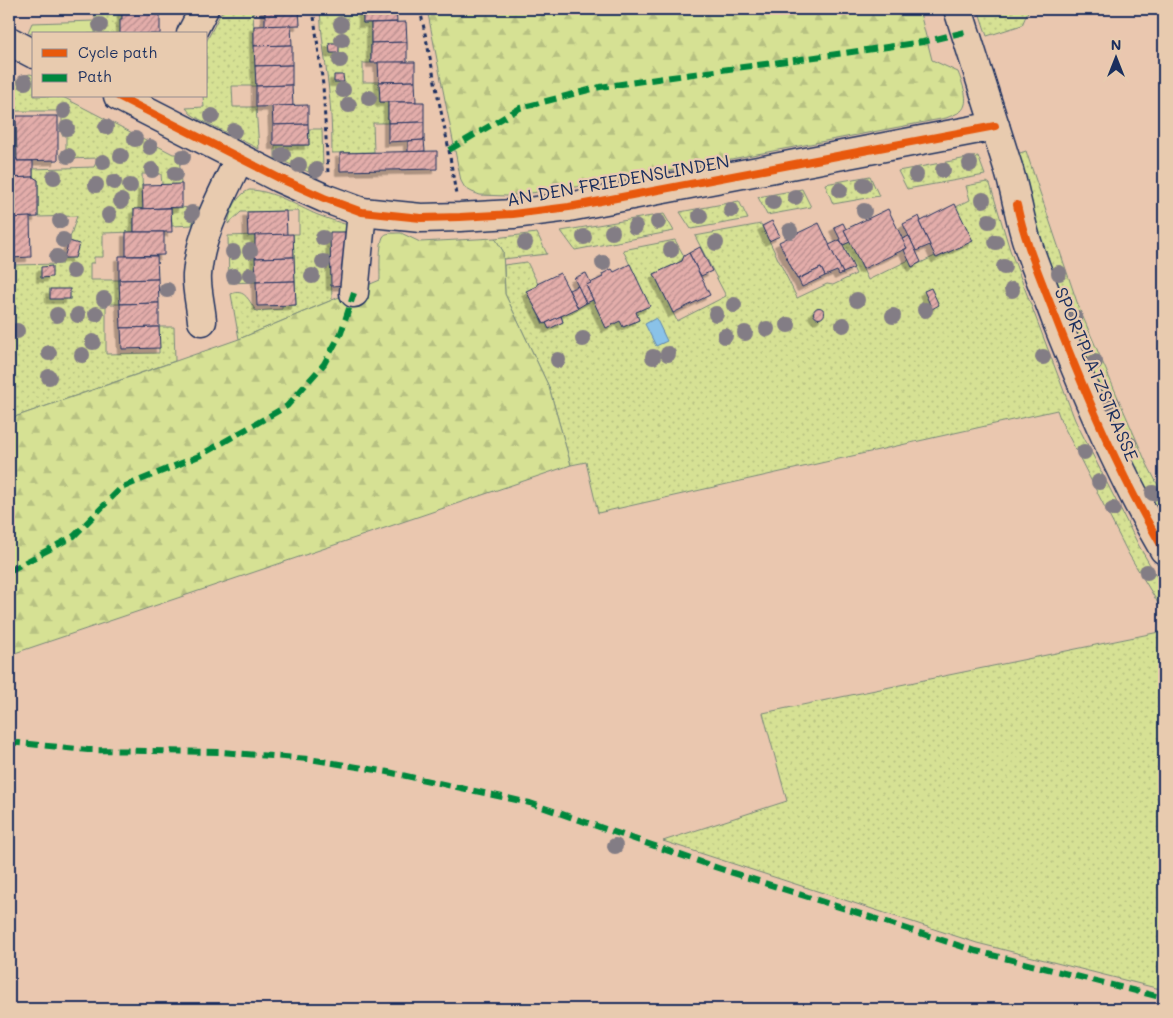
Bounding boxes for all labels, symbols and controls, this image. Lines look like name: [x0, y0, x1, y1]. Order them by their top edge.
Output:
legend: [32, 32, 208, 98]
north arrow: [1090, 32, 1140, 82]
text: N: [1111, 35, 1121, 54]
text: Cycle path: [78, 42, 157, 62]
text: Path: [78, 66, 112, 86]
street label: AN DEN FRIEDENSLINDEN: [505, 149, 731, 211]
street label: SPORTPLATZSTRASSE: [1049, 283, 1145, 465]

